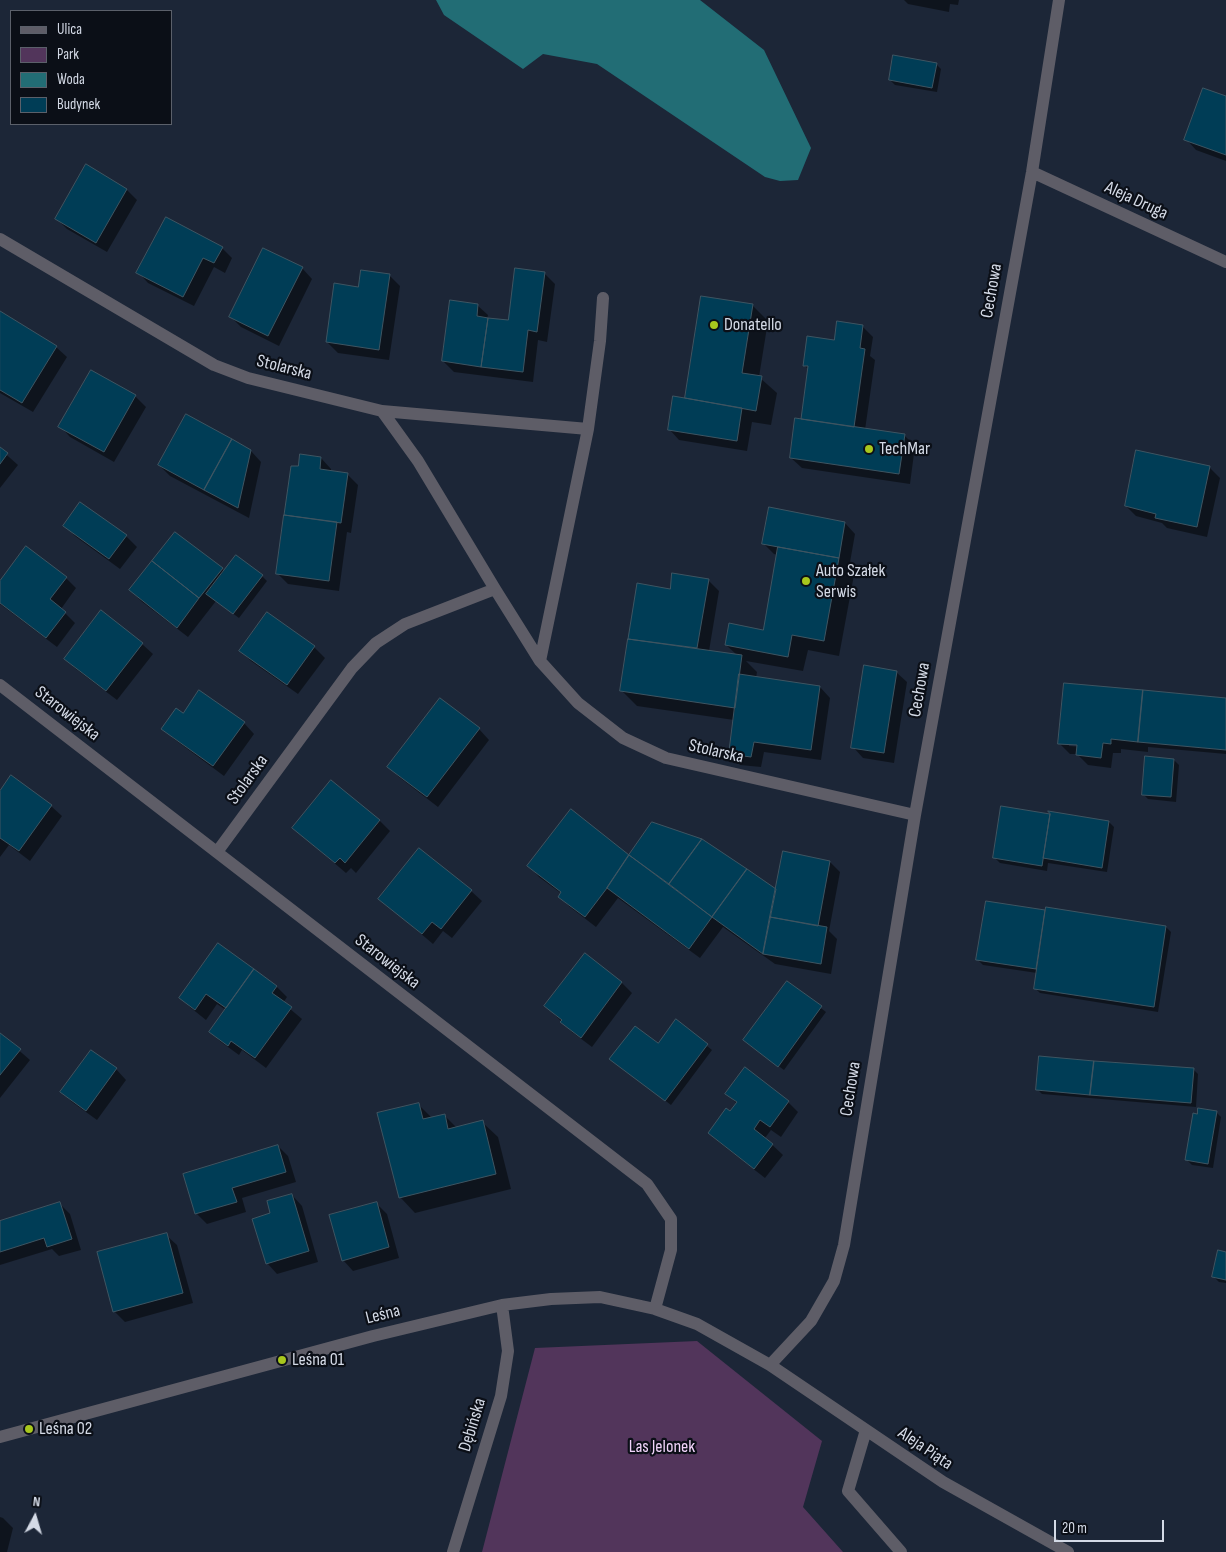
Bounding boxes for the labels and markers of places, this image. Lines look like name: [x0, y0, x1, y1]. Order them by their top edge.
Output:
place label: Donatello: [724, 314, 782, 336]
marker: Donatello: [708, 319, 720, 331]
place label: TechMar: [879, 438, 930, 460]
marker: TechMar: [863, 443, 875, 455]
place label: Auto Szałek Serwis: [816, 560, 885, 602]
marker: Auto Szałek Serwis: [800, 575, 812, 587]
place label: Leśna 01: [292, 1349, 344, 1371]
marker: Leśna 01: [276, 1354, 288, 1366]
place label: Leśna 02: [39, 1418, 92, 1440]
marker: Leśna 02: [23, 1423, 35, 1435]

